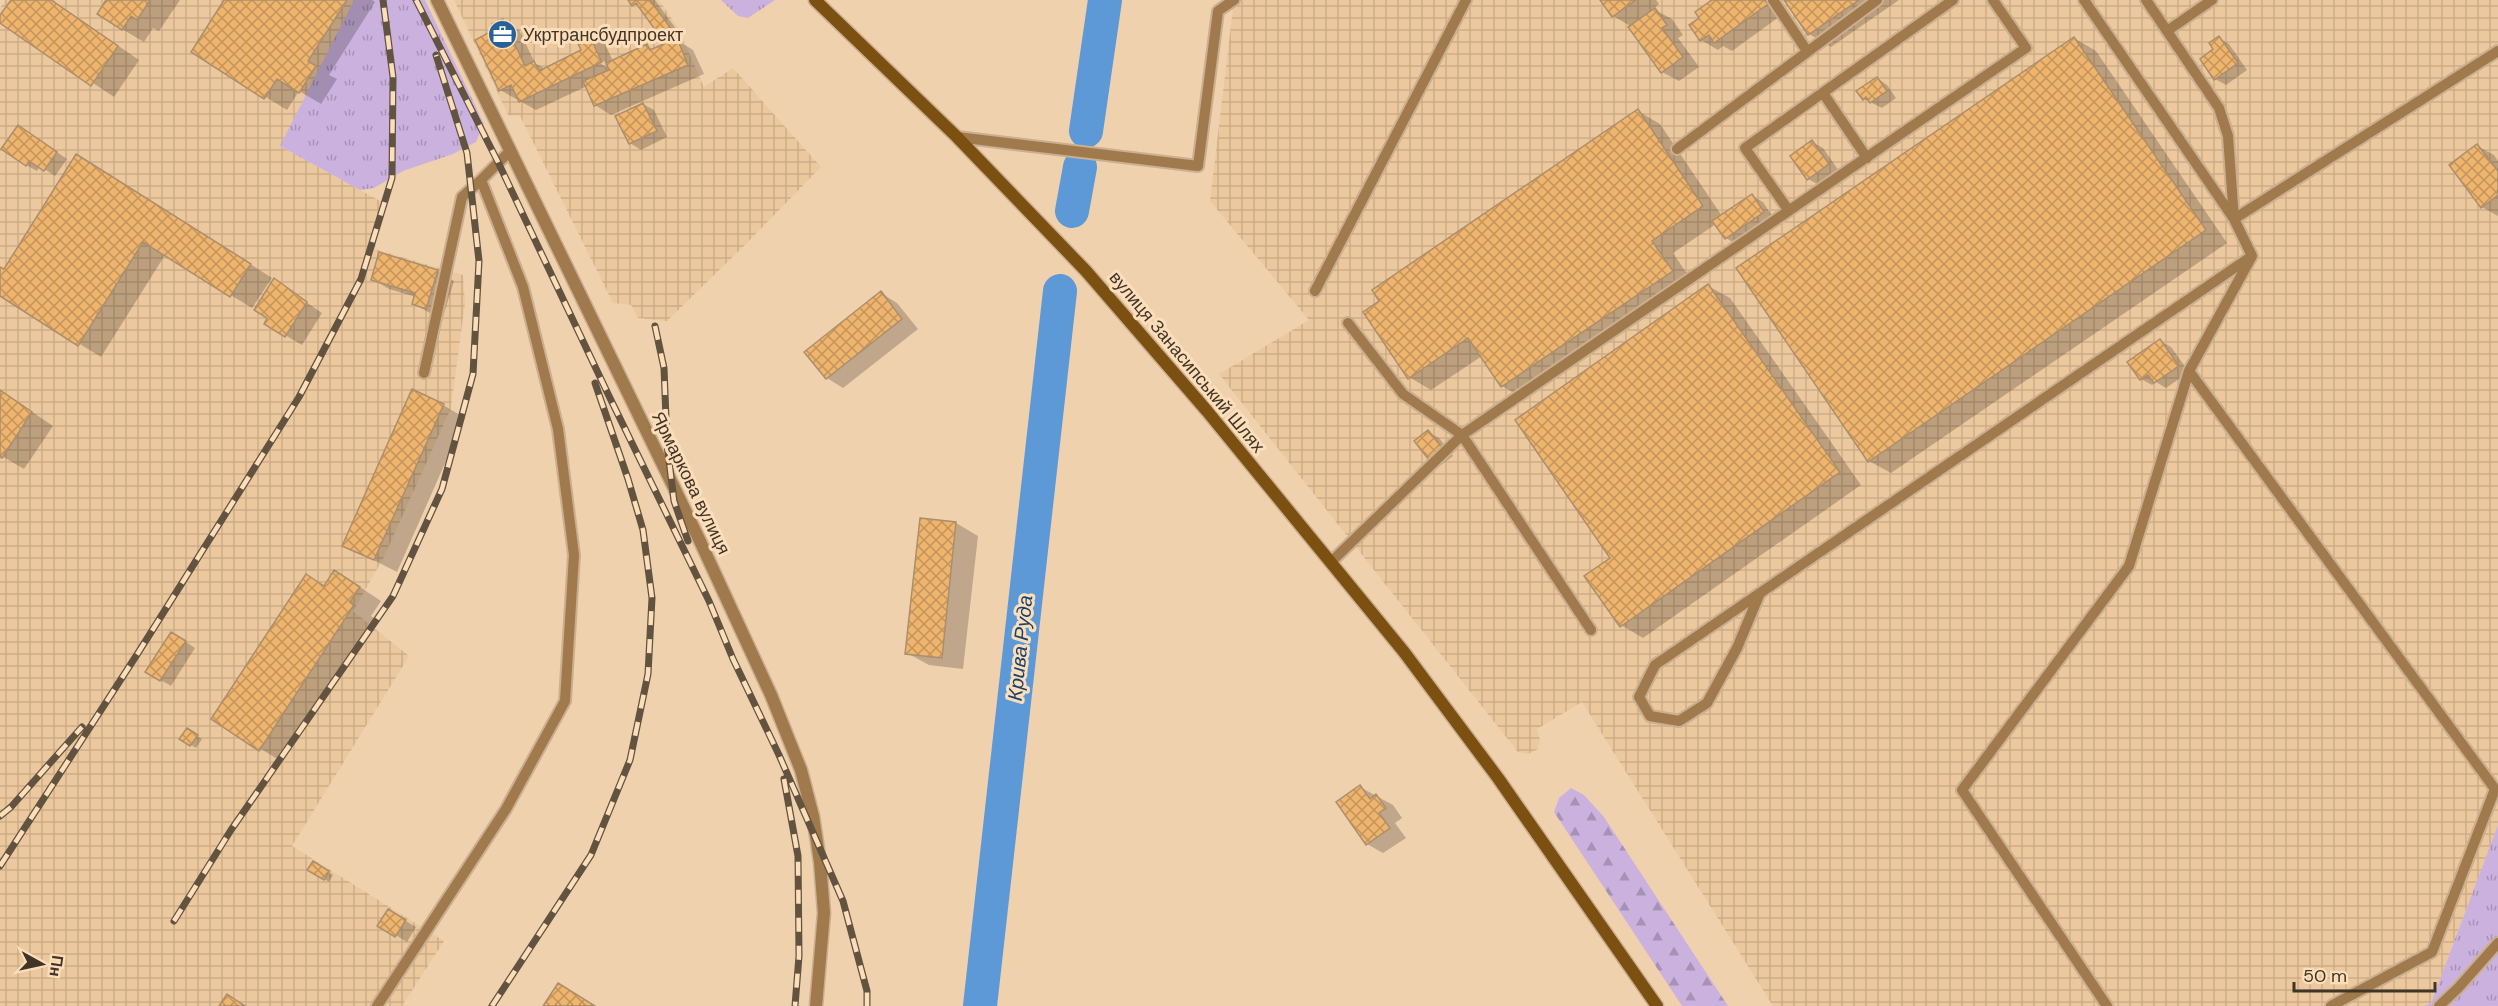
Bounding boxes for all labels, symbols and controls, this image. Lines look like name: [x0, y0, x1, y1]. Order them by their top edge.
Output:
office icon: Укртрансбудпроект: [486, 19, 518, 51]
place label: Укртрансбудпроект: [523, 23, 683, 47]
street label: вулиця Занасипський Шлях: [1104, 266, 1270, 458]
street label: Ярмаркова вулиця: [646, 408, 736, 558]
water label: Крива Руда: [1002, 594, 1038, 702]
north arrow: [12, 934, 72, 994]
text: Пн: [44, 954, 68, 978]
scale bar: [2294, 955, 2435, 993]
text: 50 m: [2303, 964, 2347, 988]

